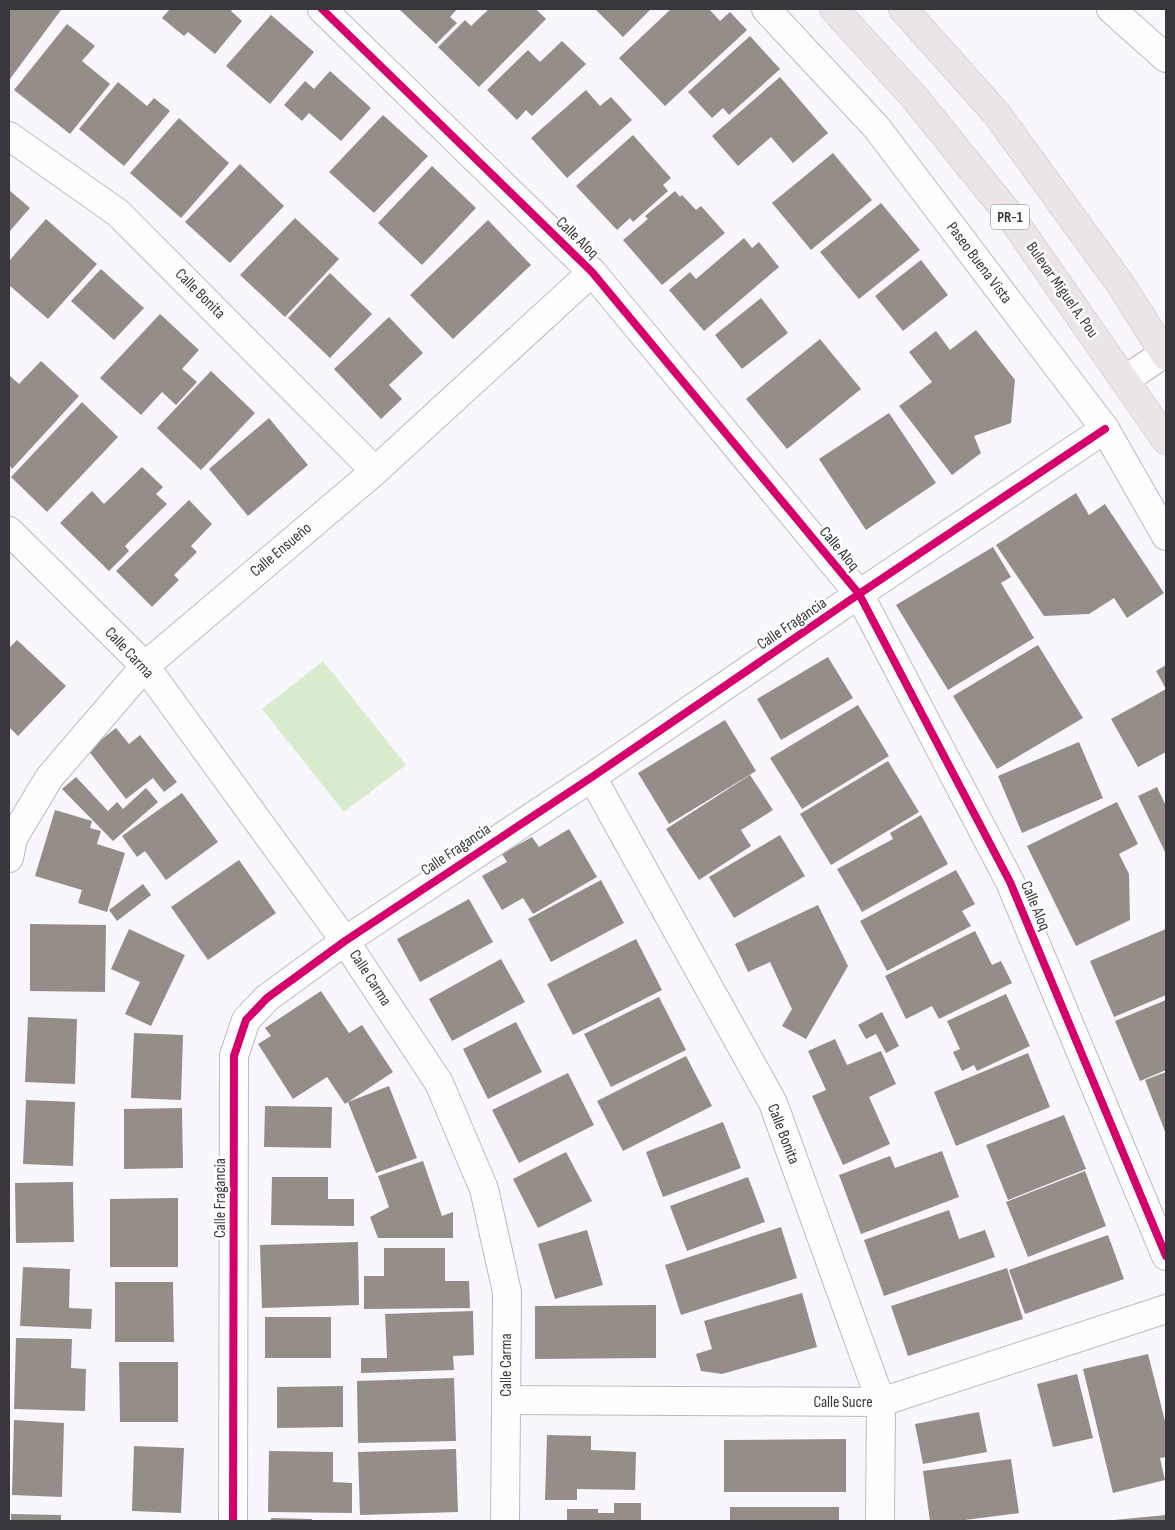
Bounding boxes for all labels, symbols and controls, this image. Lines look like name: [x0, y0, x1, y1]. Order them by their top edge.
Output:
road number: PR-1: [991, 204, 1029, 230]
street label: Calle Aloq: [552, 213, 602, 263]
street label: Paseo Buena Vista: [942, 219, 1016, 307]
street label: Bulevar Miguel A. Pou: [1022, 238, 1102, 342]
street label: Calle Bonita: [171, 265, 229, 323]
street label: Calle Ensueño: [246, 519, 316, 581]
street label: Calle Aloq: [815, 523, 863, 575]
street label: Calle Fragancia: [754, 594, 830, 654]
street label: Calle Carma: [100, 623, 158, 683]
street label: Calle Fragancia: [418, 820, 494, 880]
street label: Calle Aloq: [1016, 878, 1054, 934]
street label: Calle Carma: [345, 946, 395, 1010]
street label: Calle Bonita: [763, 1101, 803, 1167]
street label: Calle Fragancia: [211, 1158, 230, 1238]
street label: Calle Carma: [497, 1333, 516, 1397]
street label: Calle Sucre: [813, 1393, 873, 1412]

